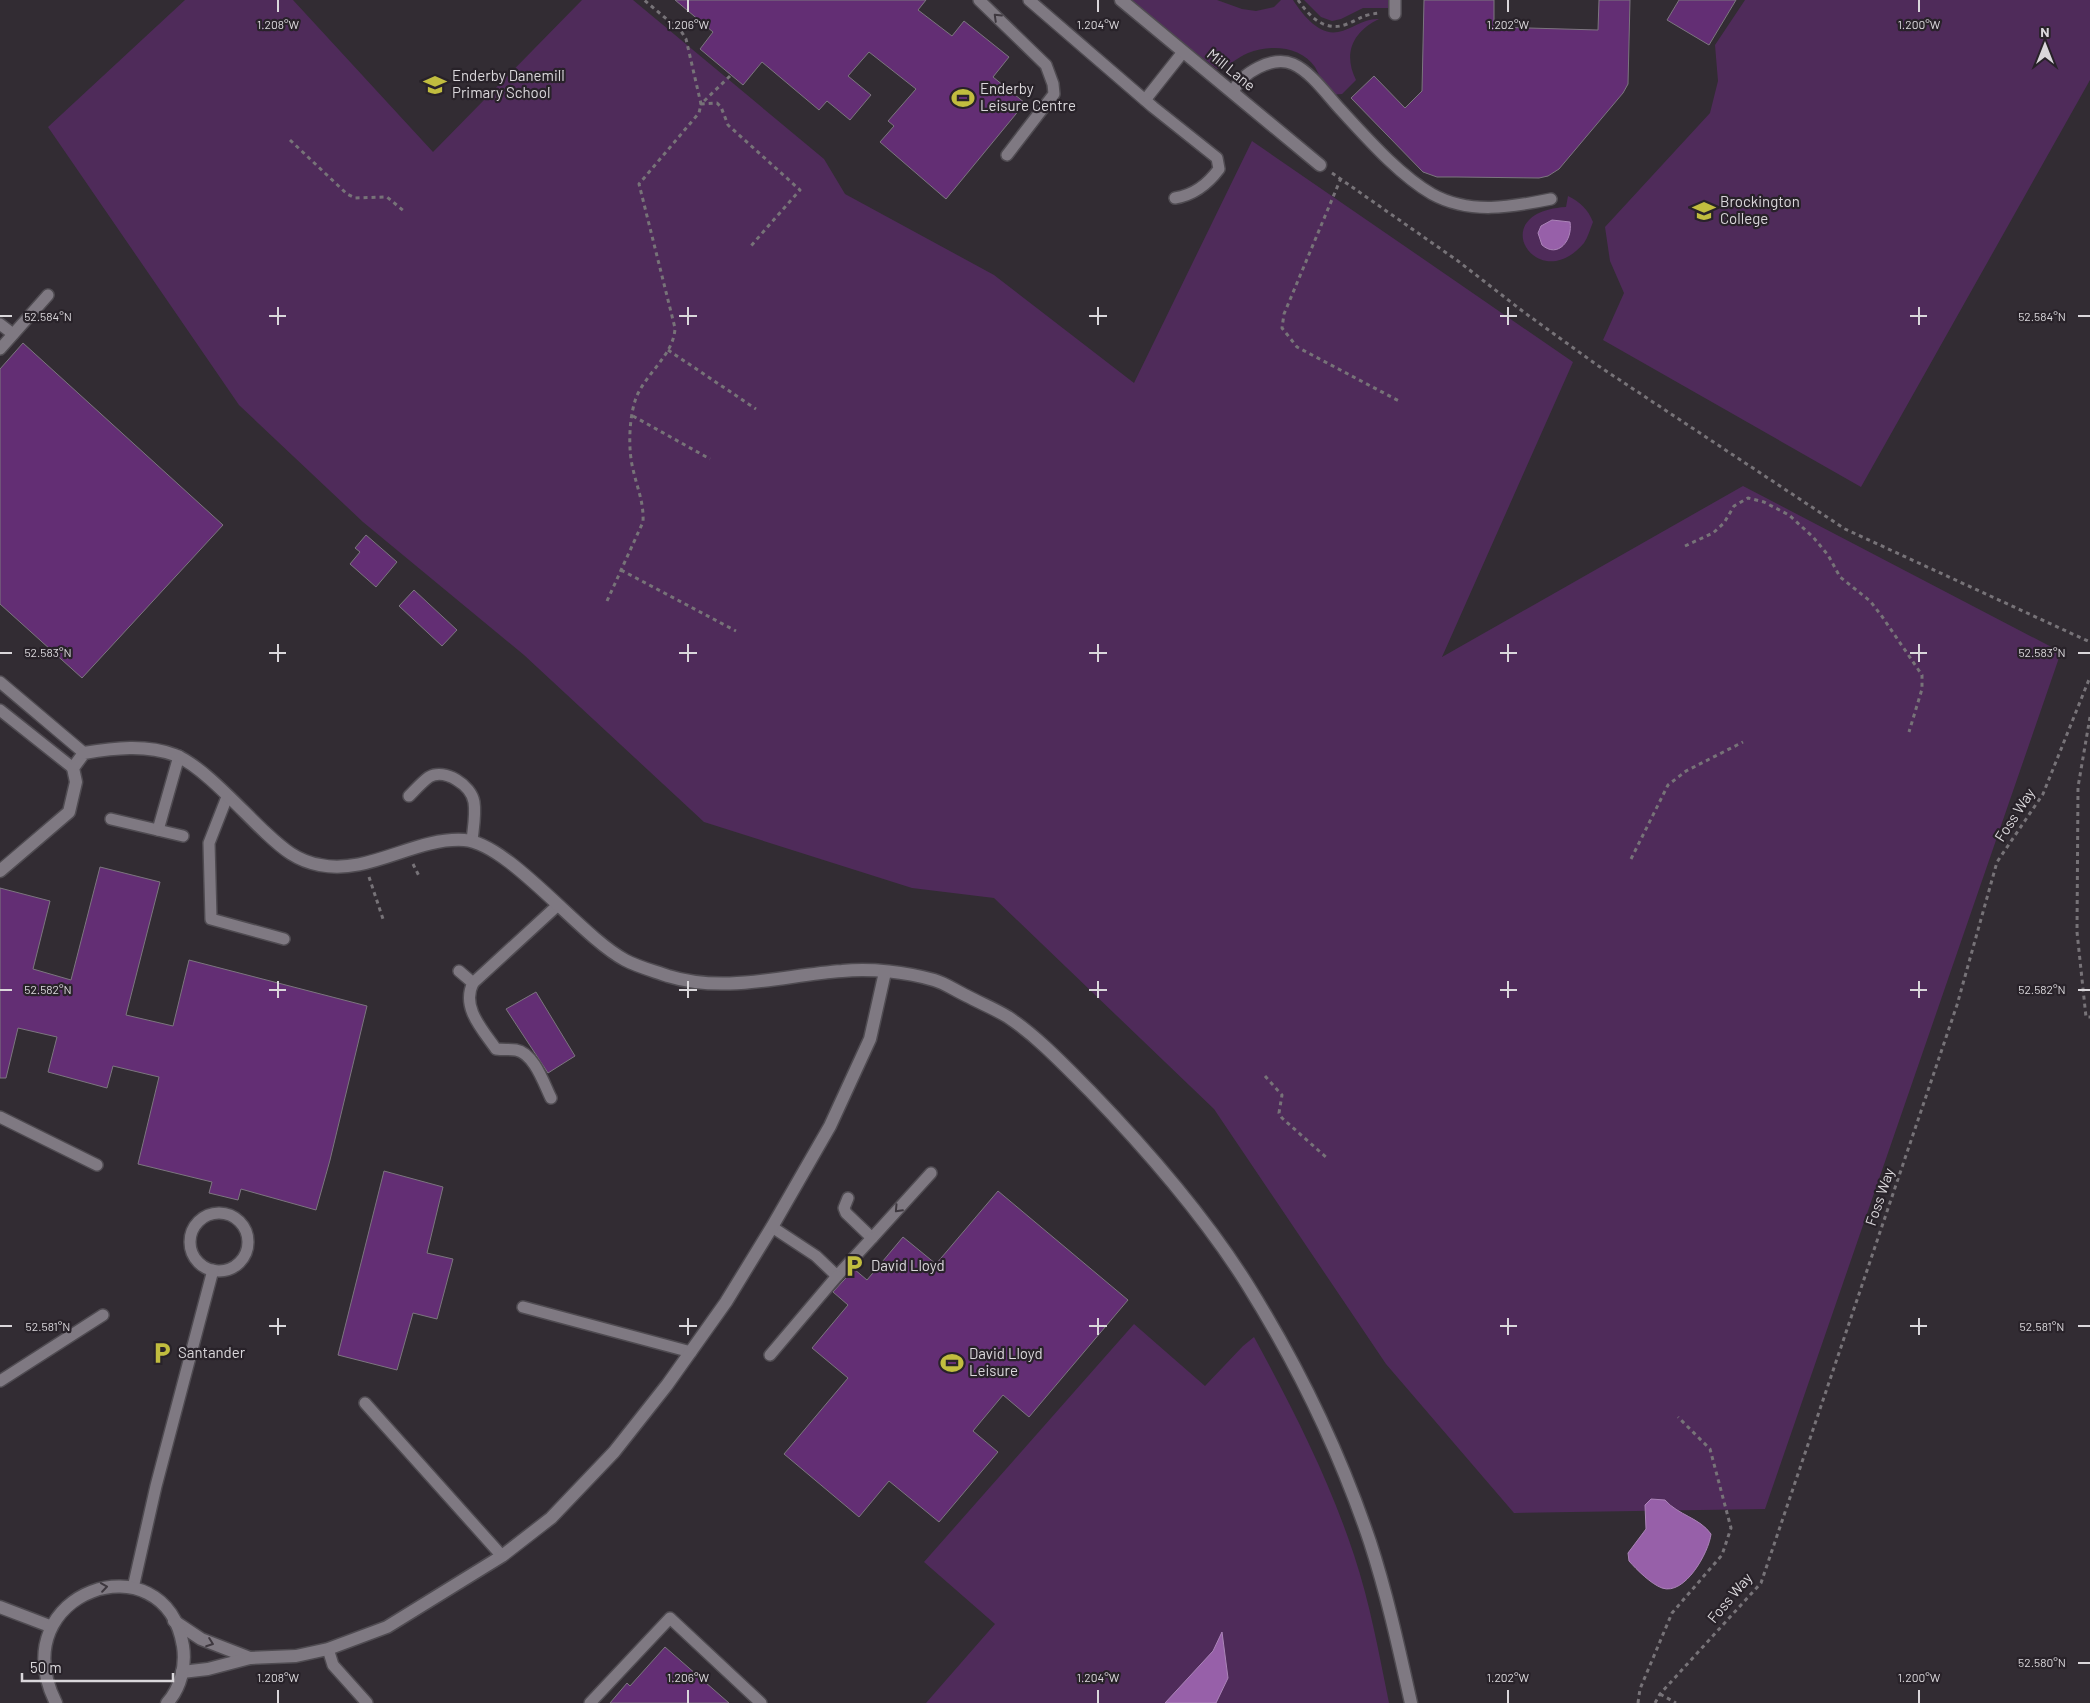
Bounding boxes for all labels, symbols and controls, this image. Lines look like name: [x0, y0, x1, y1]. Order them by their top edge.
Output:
one-way arrow: [993, 14, 1002, 23]
text: 1.208°W: [257, 17, 300, 31]
text: 1.206°W: [667, 17, 709, 31]
text: 1.204°W: [1077, 17, 1120, 31]
text: 1.202°W: [1487, 17, 1530, 31]
text: 1.200°W: [1898, 17, 1941, 31]
north arrow: [2020, 20, 2070, 70]
text: N: [2040, 23, 2050, 40]
street label: Mill Lane: [1204, 44, 1259, 94]
place label: Enderby Danemill Primary School: [452, 66, 565, 101]
school or university icon: Enderby Danemill Primary School: [422, 72, 448, 98]
place label: Enderby Leisure Centre: [980, 79, 1076, 114]
sports icon: Enderby Leisure Centre: [950, 85, 976, 111]
place label: Brockington College: [1720, 192, 1800, 227]
school or university icon: Brockington College: [1691, 198, 1717, 224]
text: 52.584°N: [24, 309, 72, 323]
text: 52.584°N: [2018, 309, 2066, 323]
text: 52.583°N: [24, 645, 72, 659]
text: 52.583°N: [2018, 645, 2066, 659]
street label: Foss Way: [1990, 784, 2038, 845]
text: 52.582°N: [24, 982, 72, 996]
text: 52.582°N: [2018, 982, 2066, 996]
street label: Foss Way: [1861, 1165, 1897, 1228]
one-way arrow: [895, 1204, 904, 1213]
parking icon: David Lloyd: [841, 1253, 867, 1279]
place label: David Lloyd: [871, 1256, 945, 1274]
text: 52.581°N: [26, 1319, 70, 1333]
text: 52.581°N: [2020, 1319, 2064, 1333]
parking icon: Santander: [149, 1340, 175, 1366]
place label: Santander: [178, 1343, 246, 1361]
place label: David Lloyd Leisure: [969, 1344, 1043, 1379]
sports icon: David Lloyd Leisure: [939, 1350, 965, 1376]
street label: Foss Way: [1703, 1568, 1756, 1626]
one-way arrow: [100, 1582, 108, 1593]
one-way arrow: [206, 1637, 214, 1647]
scale bar: [22, 1650, 174, 1682]
text: 52.580°N: [2018, 1655, 2066, 1669]
text: 50 m: [30, 1658, 62, 1676]
text: 1.208°W: [257, 1670, 300, 1684]
text: 1.206°W: [667, 1670, 709, 1684]
text: 1.204°W: [1077, 1670, 1120, 1684]
text: 1.202°W: [1487, 1670, 1530, 1684]
text: 1.200°W: [1898, 1670, 1941, 1684]

